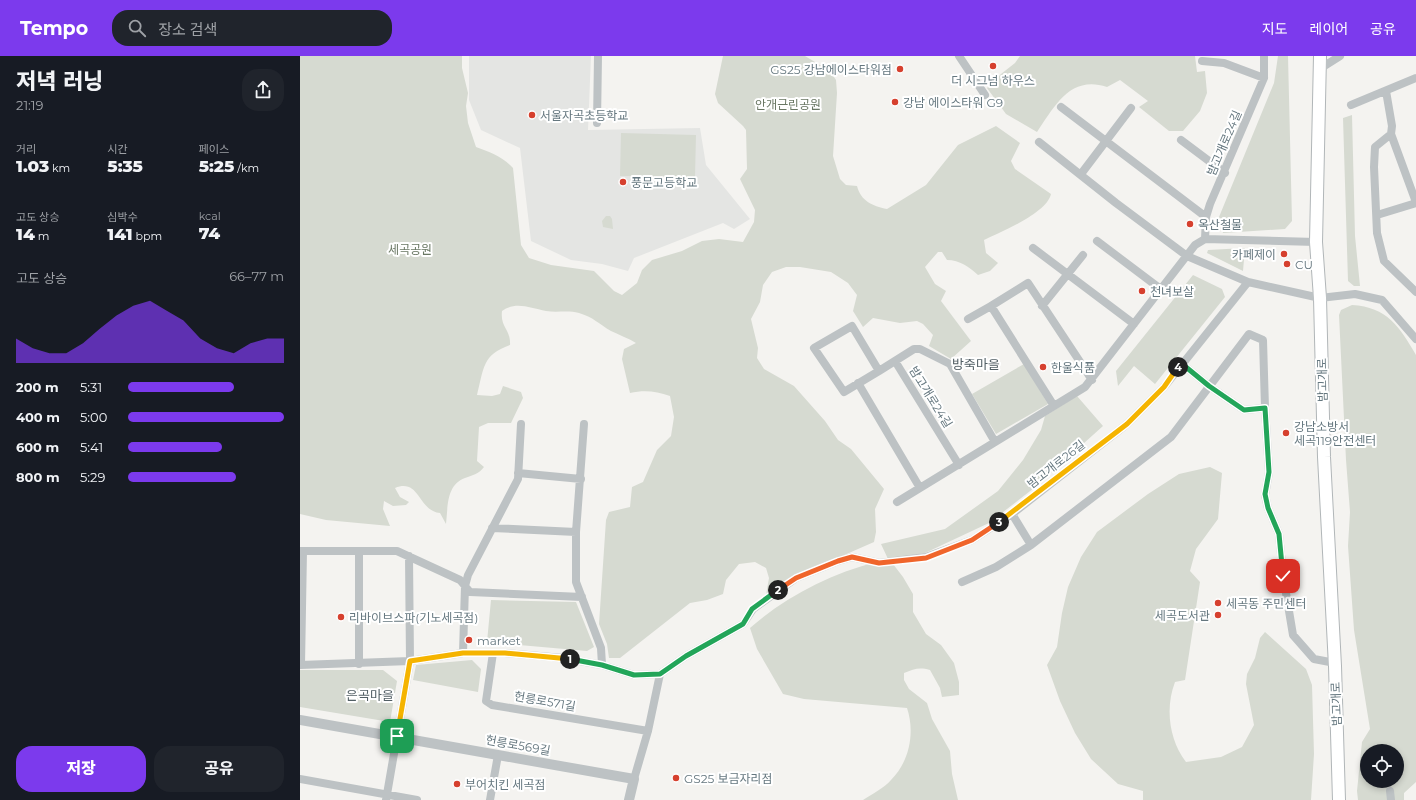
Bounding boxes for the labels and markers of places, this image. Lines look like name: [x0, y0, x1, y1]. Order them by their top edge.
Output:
marker: 더 시그넘 하우스: [988, 61, 998, 71]
place label: GS25 강남에이스타워점: [770, 62, 892, 77]
marker: GS25 강남에이스타워점: [895, 64, 905, 74]
place label: 더 시그넘 하우스: [951, 73, 1035, 88]
place label: 강남 에이스타워 G9: [903, 95, 1003, 110]
marker: 강남 에이스타워 G9: [890, 97, 900, 107]
place label: 서울자곡초등학교: [540, 108, 628, 123]
marker: 서울자곡초등학교: [527, 110, 537, 120]
place label: 풍문고등학교: [631, 175, 697, 190]
marker: 풍문고등학교: [618, 177, 628, 187]
place label: 옥산철물: [1198, 217, 1242, 232]
marker: 옥산철물: [1185, 219, 1195, 229]
place label: 카페제이: [1232, 247, 1276, 262]
marker: 카페제이: [1279, 249, 1289, 259]
place label: CU: [1295, 257, 1313, 272]
marker: CU: [1282, 259, 1292, 269]
place label: 천녀보살: [1150, 284, 1194, 299]
marker: 천녀보살: [1137, 286, 1147, 296]
pin: 4: [1168, 357, 1188, 377]
place label: 한울식품: [1051, 360, 1095, 375]
marker: 한울식품: [1038, 362, 1048, 372]
place label: 강남소방서 세곡119안전센터: [1294, 419, 1376, 448]
marker: 강남소방서 세곡119안전센터: [1281, 428, 1291, 438]
pin: 3: [989, 512, 1009, 532]
pin: [1266, 559, 1300, 593]
pin: 2: [768, 580, 788, 600]
place label: 세곡동 주민센터: [1226, 596, 1306, 611]
marker: 세곡동 주민센터: [1213, 598, 1223, 608]
place label: 세곡도서관: [1155, 608, 1210, 623]
place label: 리바이브스파(기노세곡점): [349, 610, 478, 625]
marker: 세곡도서관: [1213, 610, 1223, 620]
marker: 리바이브스파(기노세곡점): [336, 612, 346, 622]
place label: market: [477, 633, 521, 648]
marker: market: [464, 635, 474, 645]
pin: 1: [560, 649, 580, 669]
pin: [380, 719, 414, 753]
place label: GS25 보금자리점: [684, 771, 773, 786]
marker: GS25 보금자리점: [671, 773, 681, 783]
place label: 부어치킨 세곡점: [465, 777, 545, 792]
marker: 부어치킨 세곡점: [452, 779, 462, 789]

